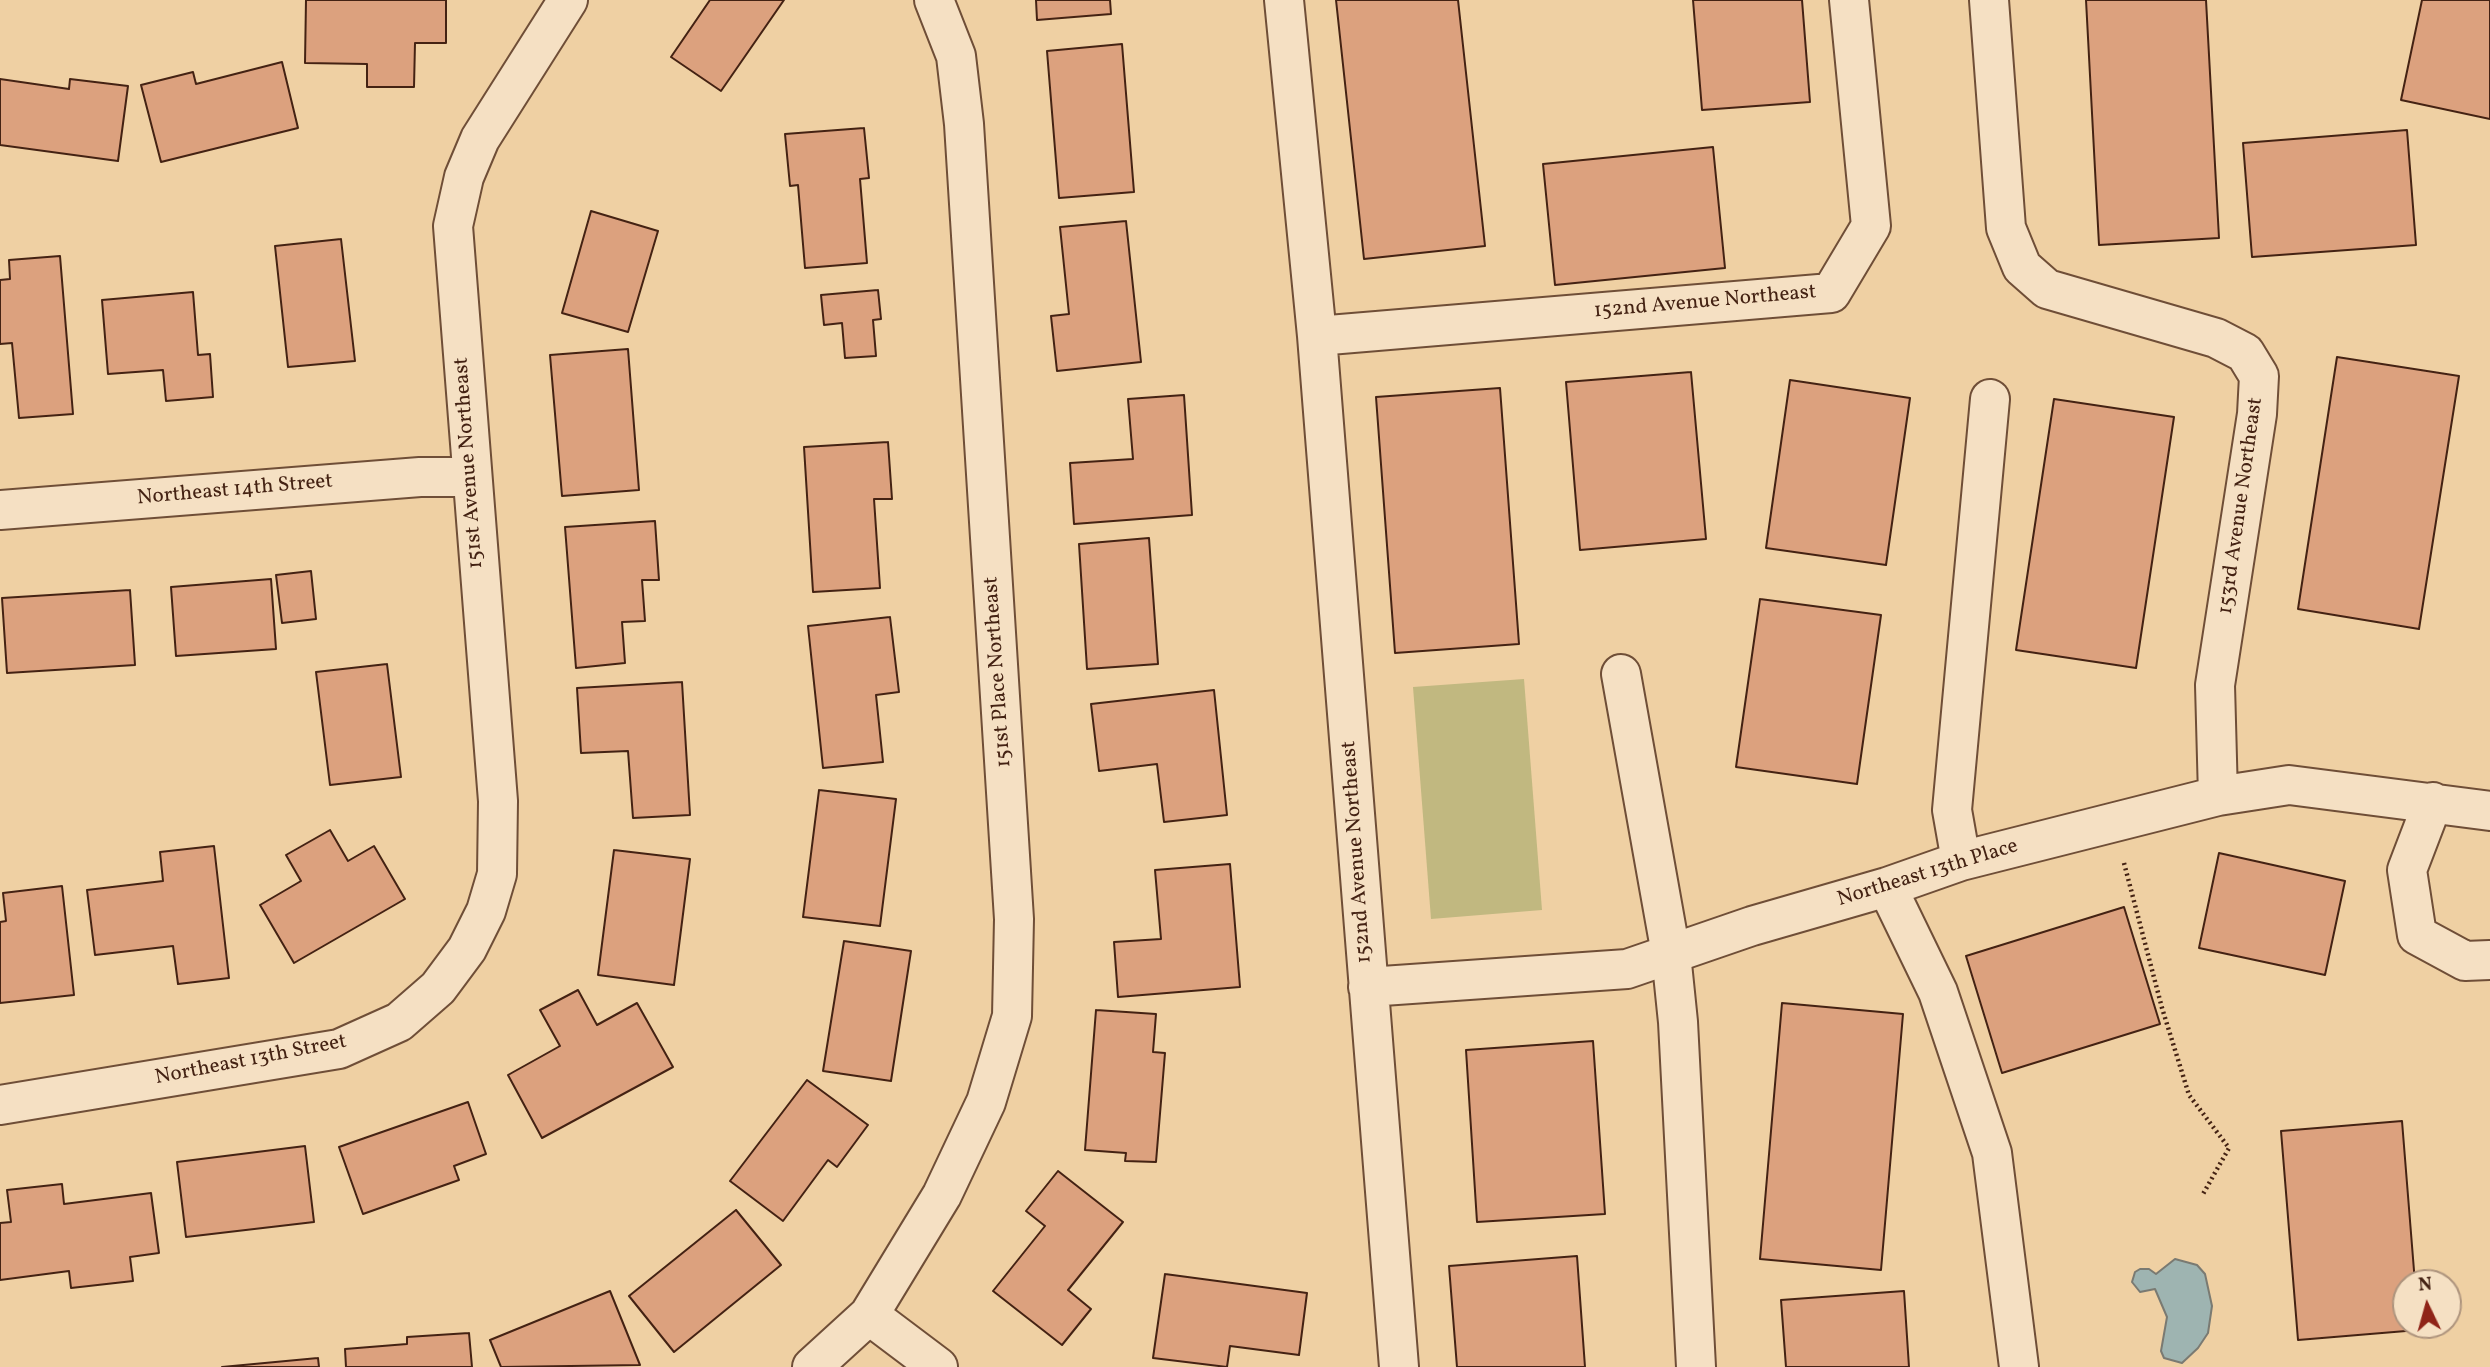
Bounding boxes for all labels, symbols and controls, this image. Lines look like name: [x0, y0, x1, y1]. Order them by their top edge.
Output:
street label: 152nd Avenue Northeast: [1593, 281, 1817, 325]
street label: 151st Avenue Northeast: [450, 356, 490, 570]
street label: 153rd Avenue Northeast: [2214, 396, 2270, 616]
street label: Northeast 14th Street: [136, 470, 334, 512]
street label: 151st Place Northeast: [980, 576, 1018, 768]
street label: 152nd Avenue Northeast: [1338, 740, 1378, 964]
street label: Northeast 13th Place: [1835, 835, 2021, 913]
street label: Northeast 13th Street: [153, 1030, 349, 1092]
north arrow: [2392, 1269, 2462, 1339]
text: N: [2417, 1272, 2433, 1299]

